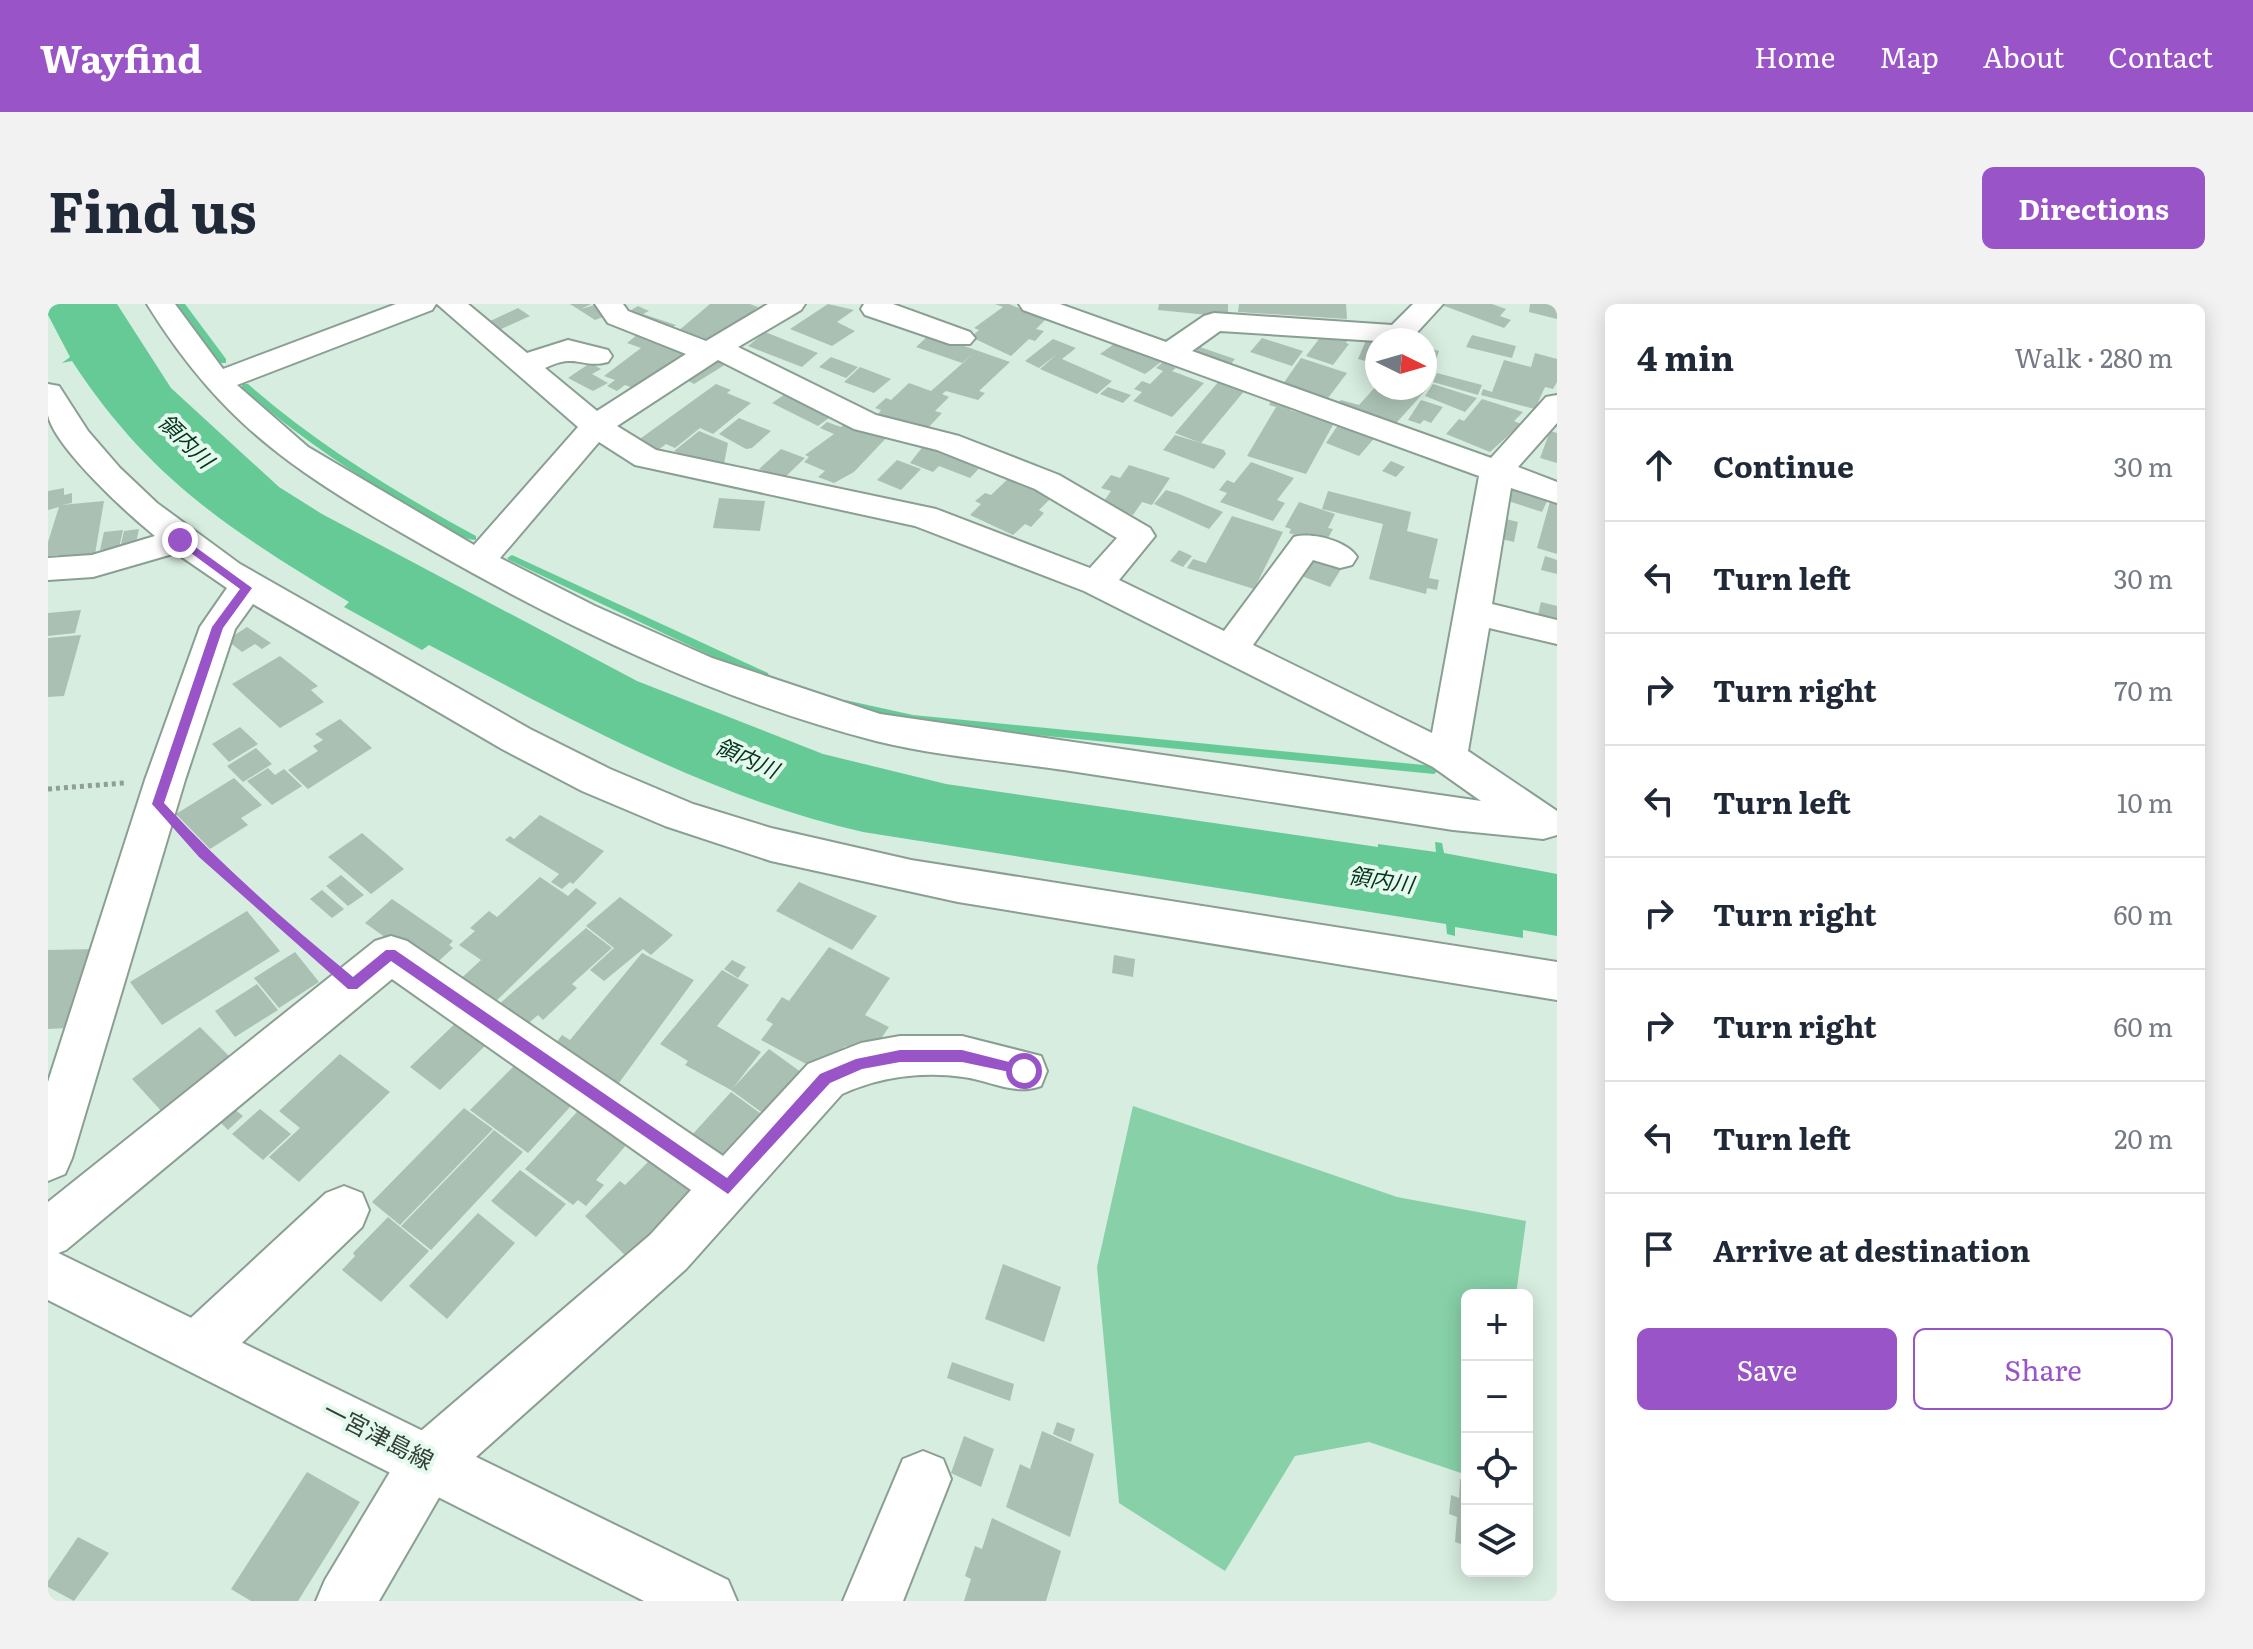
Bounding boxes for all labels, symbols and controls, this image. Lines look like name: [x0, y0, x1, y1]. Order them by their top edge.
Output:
text: Wayfind: [40, 28, 202, 85]
text: Home: [1754, 35, 1835, 77]
text: Map: [1879, 35, 1939, 77]
text: About: [1983, 35, 2064, 77]
text: Contact: [2108, 35, 2213, 77]
text: Find us: [48, 167, 257, 250]
button: Directions: [1982, 167, 2205, 249]
north arrow: [1365, 328, 1437, 400]
text: 4 min: [1637, 331, 1734, 381]
text: Walk · 280 m: [2014, 337, 2173, 376]
water label: 領内川: [152, 405, 224, 476]
icon: ahead: [1637, 443, 1681, 487]
text: Continue: [1713, 443, 1854, 487]
text: 30 m: [2113, 446, 2173, 485]
route end: [162, 522, 198, 558]
icon: left: [1637, 555, 1681, 599]
text: Turn left: [1713, 555, 1851, 599]
text: 30 m: [2113, 558, 2173, 597]
icon: right: [1637, 667, 1681, 711]
text: Turn right: [1713, 667, 1877, 711]
text: 70 m: [2114, 670, 2173, 709]
water label: 領内川: [711, 728, 786, 786]
icon: left: [1637, 779, 1681, 823]
text: Turn left: [1713, 779, 1851, 823]
text: 10 m: [2117, 782, 2173, 821]
water label: 領内川: [1346, 857, 1418, 900]
icon: right: [1637, 891, 1681, 935]
text: Turn right: [1713, 891, 1877, 935]
text: 60 m: [2114, 894, 2173, 933]
icon: right: [1637, 1003, 1681, 1047]
text: Turn right: [1713, 1003, 1877, 1047]
text: 60 m: [2114, 1006, 2173, 1045]
route start: [1006, 1053, 1042, 1089]
icon: left: [1637, 1115, 1681, 1159]
text: Turn left: [1713, 1115, 1851, 1159]
text: 20 m: [2114, 1118, 2173, 1157]
icon: arrive: [1637, 1227, 1681, 1271]
text: Arrive at destination: [1713, 1227, 2030, 1271]
map controls: [1461, 1289, 1533, 1577]
button: +: [1461, 1289, 1533, 1361]
button: Save: [1637, 1328, 1897, 1410]
button: Share: [1913, 1328, 2173, 1410]
button: −: [1461, 1361, 1533, 1433]
street label: 一宮津島線: [318, 1391, 441, 1477]
button: locate: [1461, 1433, 1533, 1505]
button: layers: [1461, 1505, 1533, 1577]

